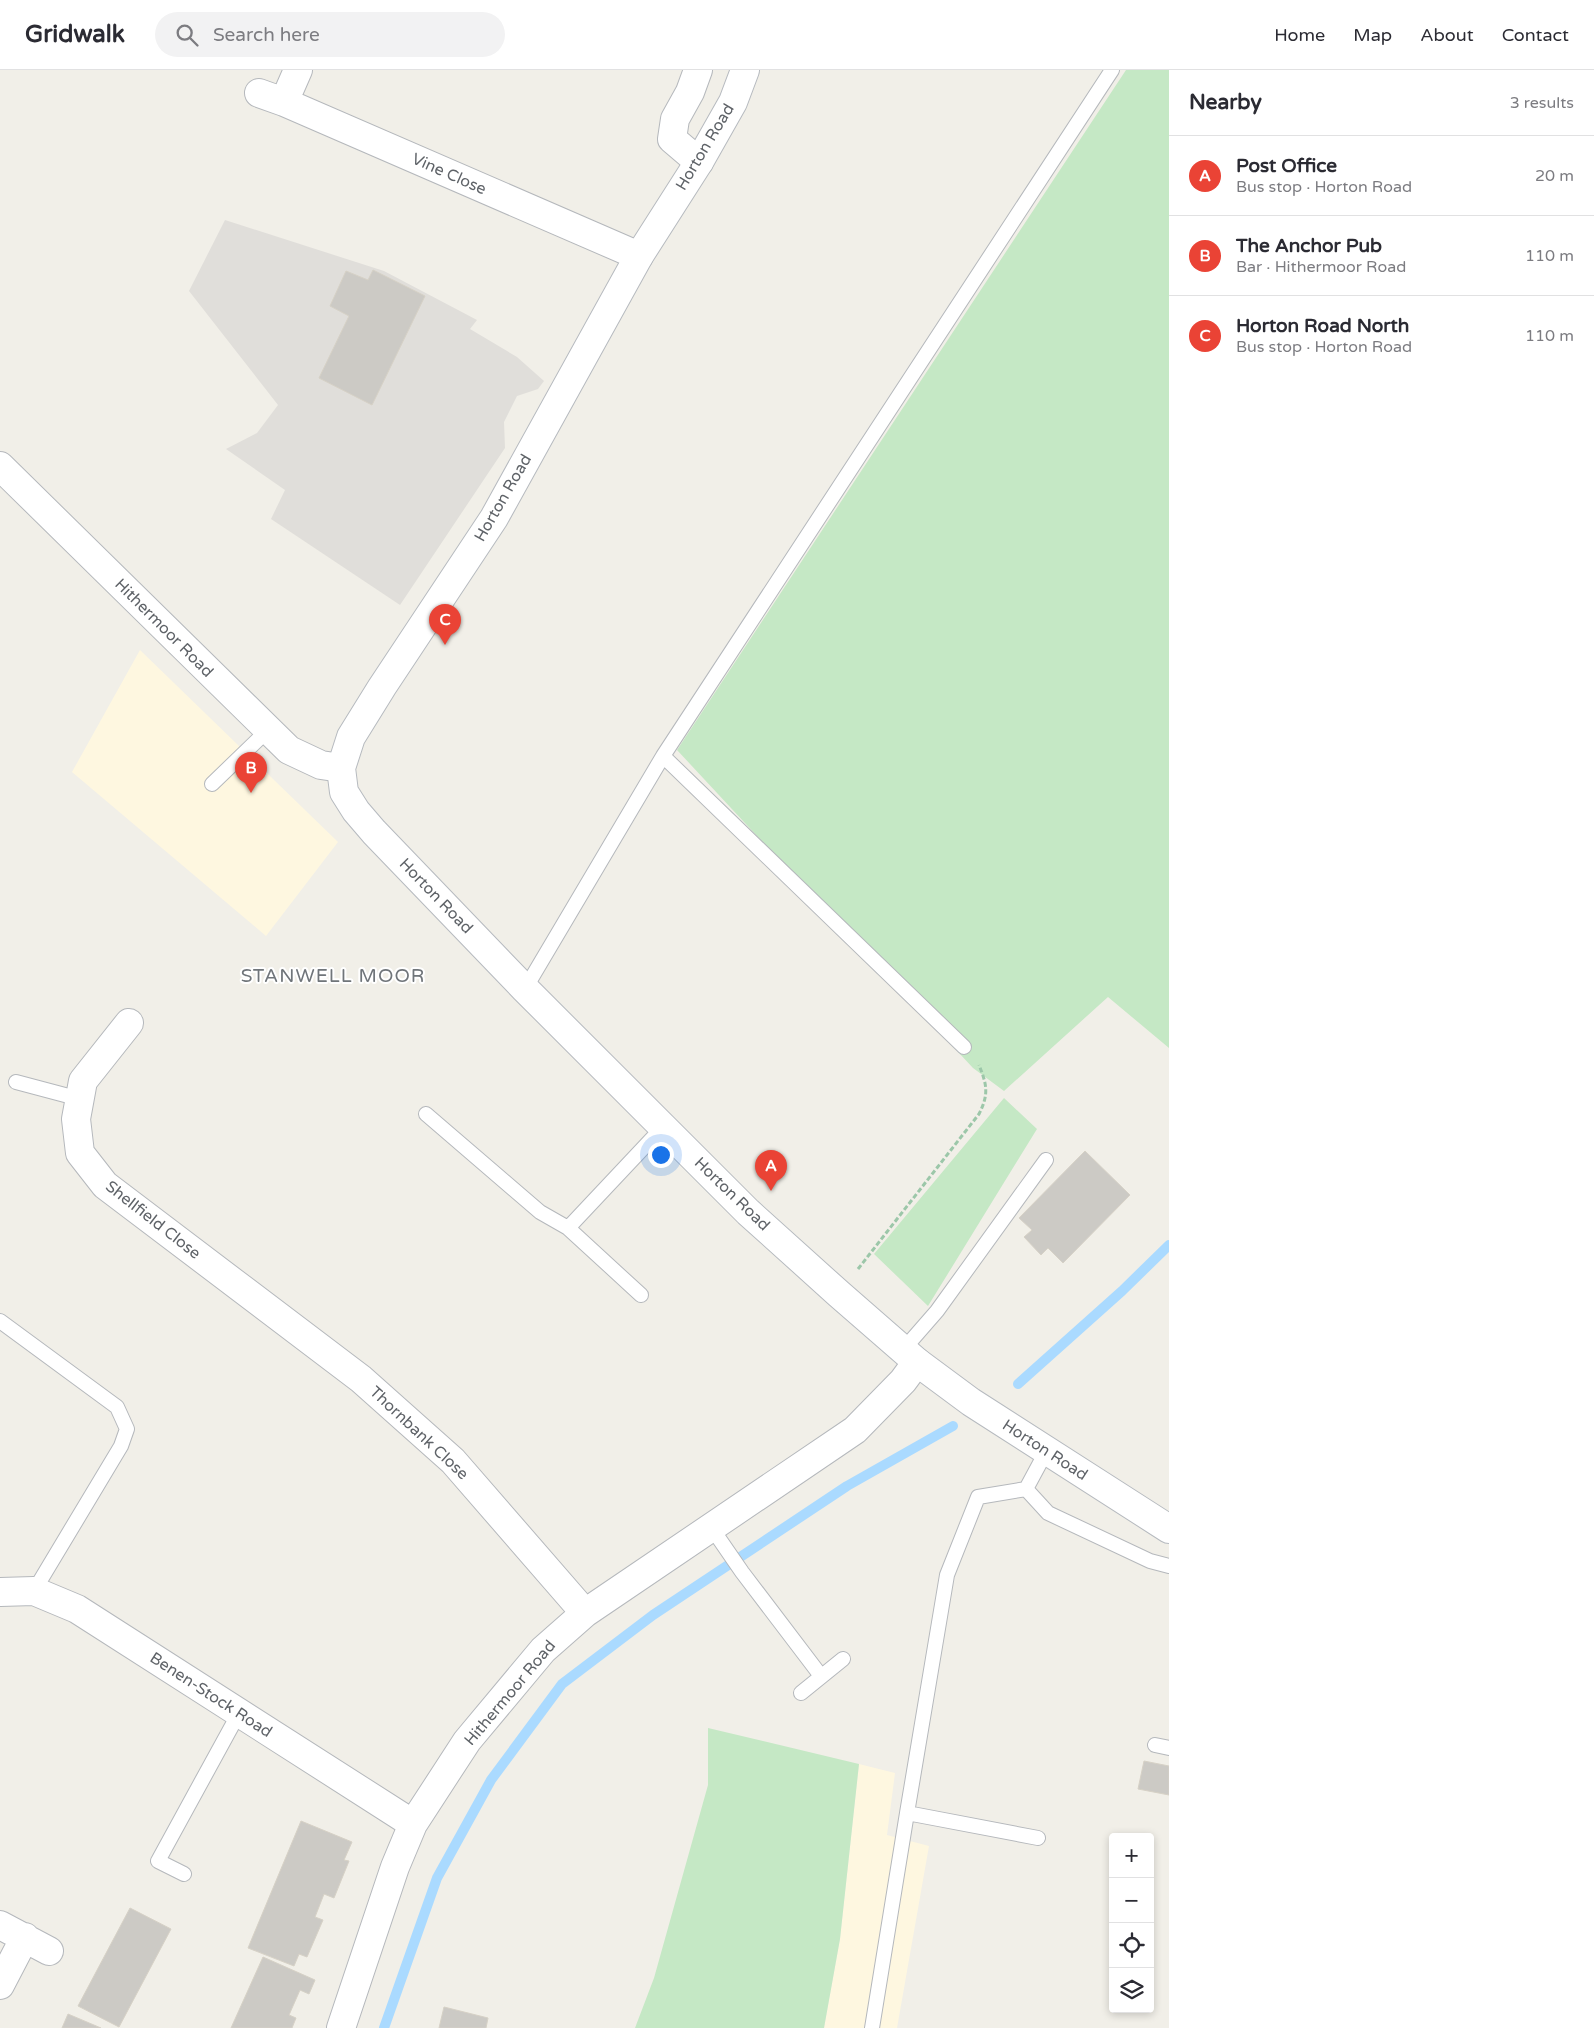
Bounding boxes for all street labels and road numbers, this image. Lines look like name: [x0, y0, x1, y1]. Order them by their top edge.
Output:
street label: Horton Road: [671, 100, 739, 194]
street label: Vine Close: [409, 149, 489, 199]
street label: Horton Road: [470, 451, 536, 545]
street label: Hithermoor Road: [110, 574, 218, 682]
street label: Horton Road: [395, 854, 477, 938]
street label: Horton Road: [690, 1153, 774, 1235]
street label: Shellfield Close: [101, 1177, 205, 1263]
street label: Thornbank Close: [365, 1382, 473, 1484]
street label: Horton Road: [999, 1415, 1091, 1485]
street label: Hithermoor Road: [460, 1636, 560, 1750]
street label: Benen-Stock Road: [146, 1648, 276, 1742]

